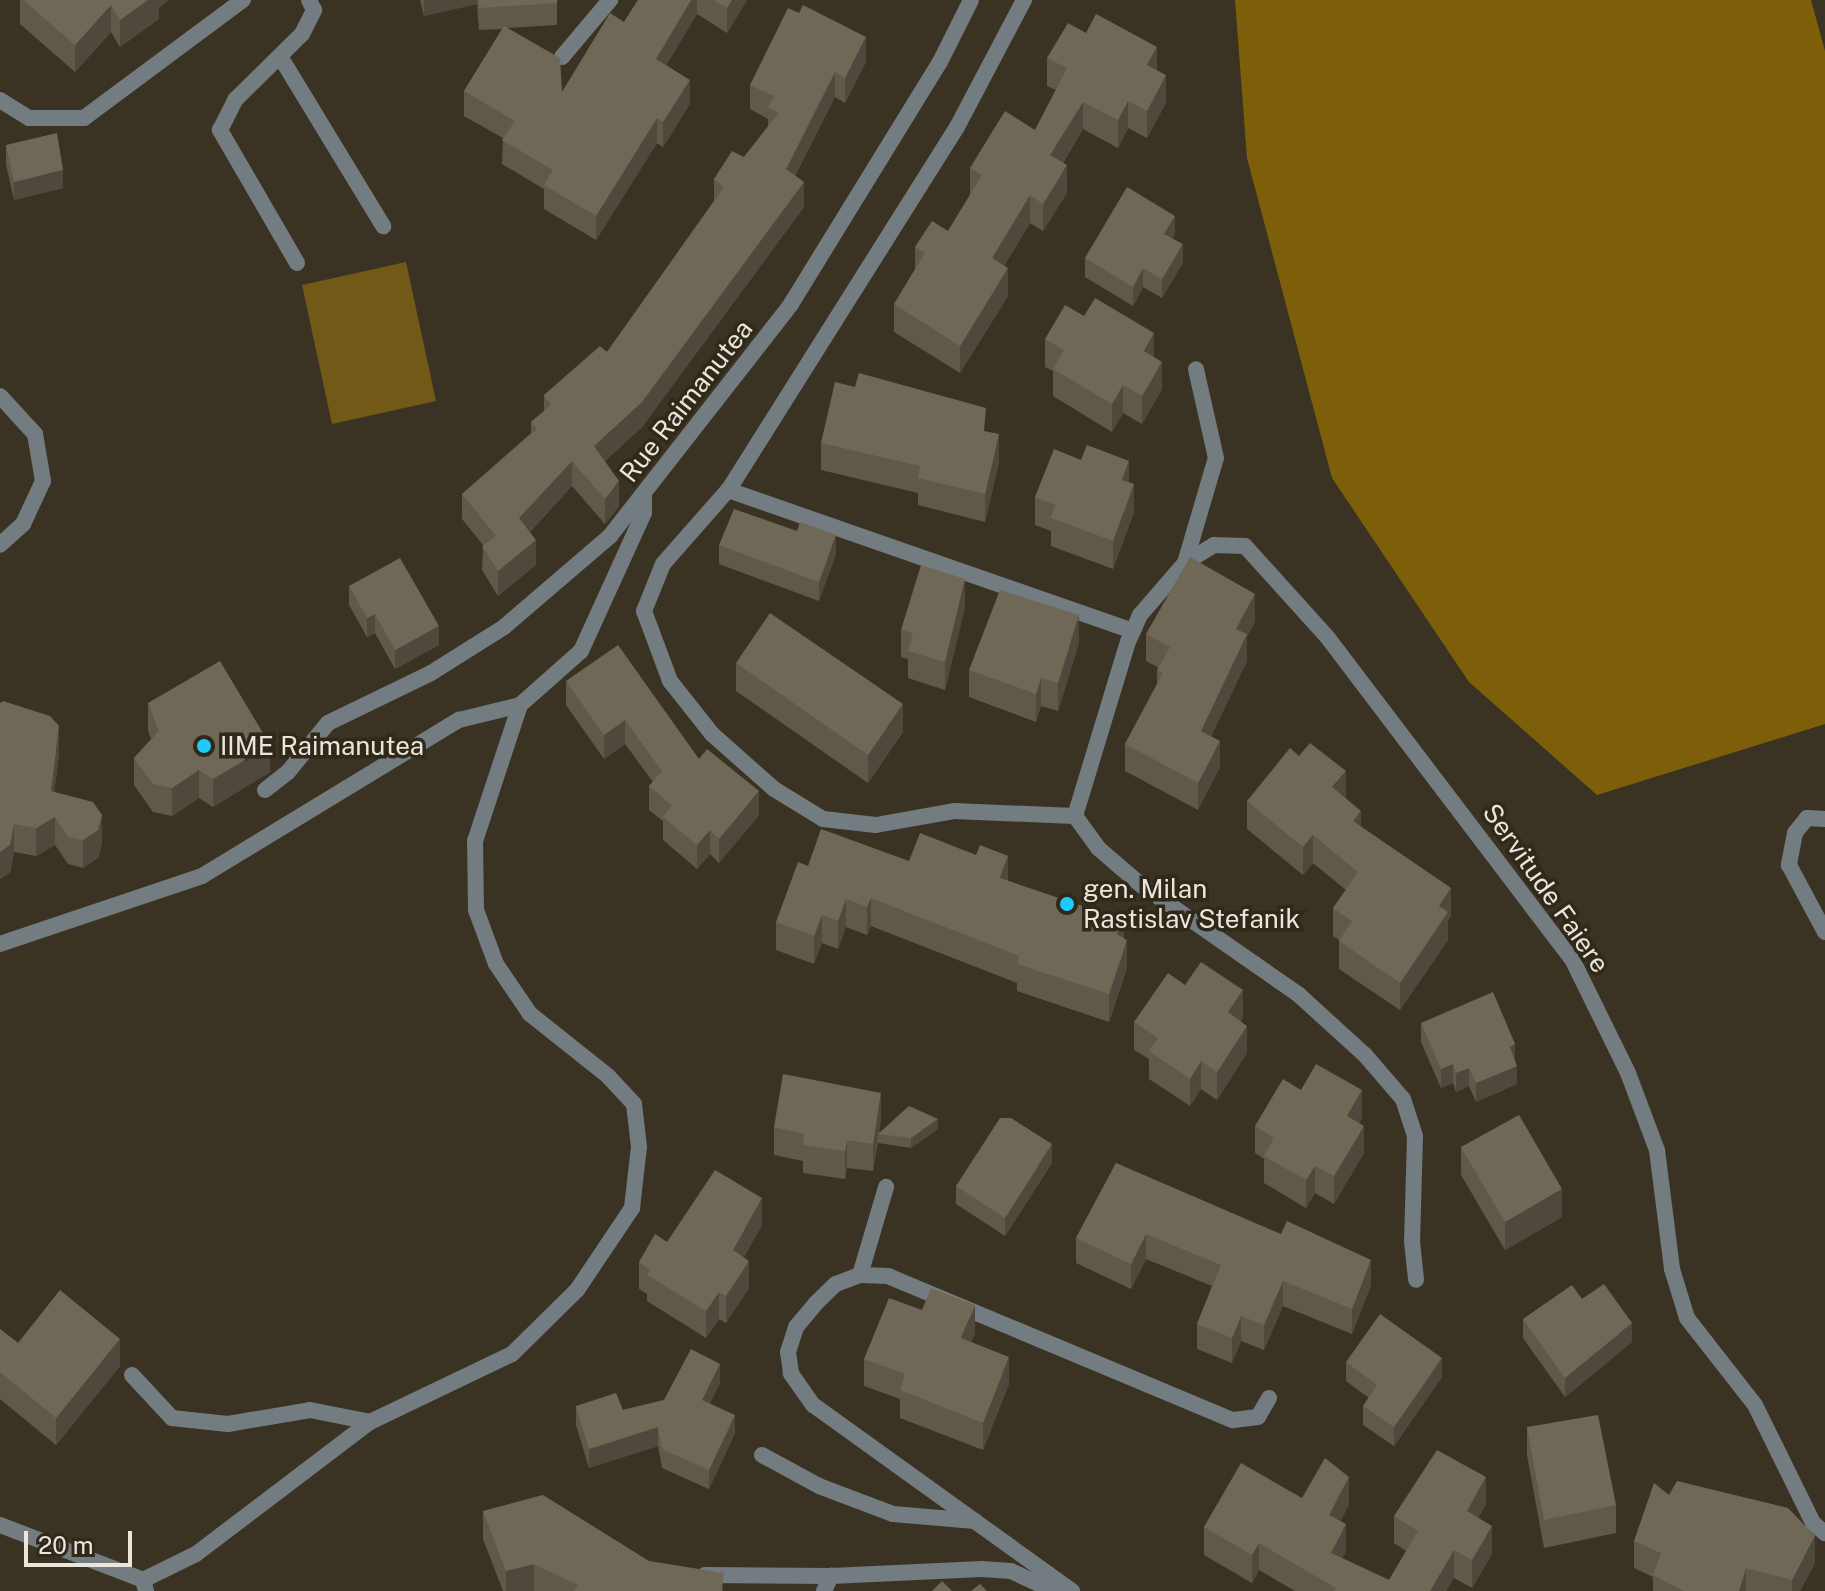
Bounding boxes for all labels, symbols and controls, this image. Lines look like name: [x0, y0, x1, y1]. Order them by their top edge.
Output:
street label: Rue Raimanutea: [613, 314, 759, 488]
place label: IIME Raimanutea: [220, 730, 424, 762]
marker: IIME Raimanutea: [195, 737, 213, 755]
street label: Servitude Faiere: [1476, 797, 1616, 979]
place label: gen. Milan Rastislav Stefanik: [1083, 873, 1300, 934]
marker: gen. Milan Rastislav Stefanik: [1058, 895, 1076, 913]
scale bar: [28, 1515, 136, 1565]
text: 20 m: [38, 1531, 94, 1559]

